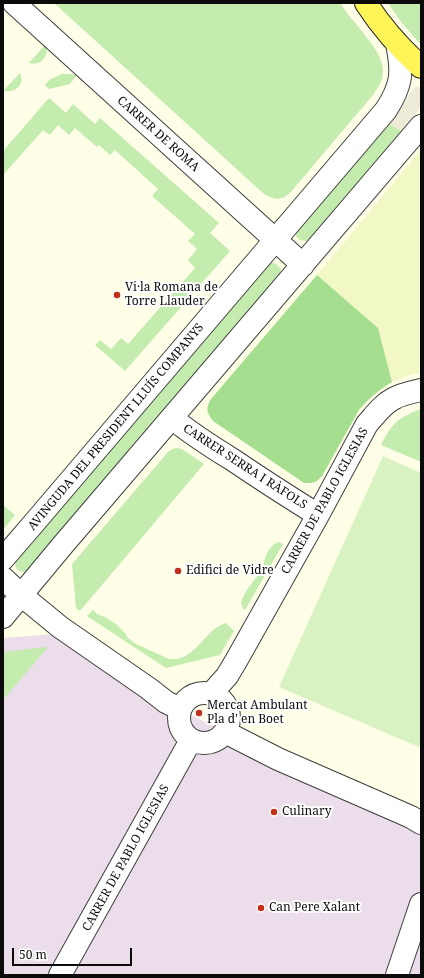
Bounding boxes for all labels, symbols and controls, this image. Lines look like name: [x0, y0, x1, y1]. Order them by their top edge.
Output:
street label: CARRER DE ROMA: [114, 93, 202, 175]
place label: Vi·la Romana de Torre Llauder: [125, 281, 218, 309]
marker: Vi·la Romana de Torre Llauder: [112, 290, 122, 300]
street label: AVINGUDA DEL PRESIDENT LLUÍS COMPANYS: [25, 321, 207, 533]
street label: CARRER SERRA I RÀFOLS: [180, 421, 310, 513]
street label: CARRER DE PABLO IGLESIAS: [279, 425, 371, 577]
place label: Edifici de Vidre: [186, 564, 274, 578]
marker: Edifici de Vidre: [173, 566, 183, 576]
place label: Mercat Ambulant Pla d' en Boet: [207, 699, 308, 727]
marker: Mercat Ambulant Pla d' en Boet: [194, 708, 204, 718]
street label: CARRER DE PABLO IGLESIAS: [80, 782, 172, 934]
place label: Culinary: [282, 805, 331, 819]
marker: Culinary: [269, 807, 279, 817]
place label: Can Pere Xalant: [269, 901, 360, 915]
marker: Can Pere Xalant: [256, 903, 266, 913]
scale bar: [14, 940, 134, 966]
text: 50 m: [19, 946, 47, 963]

